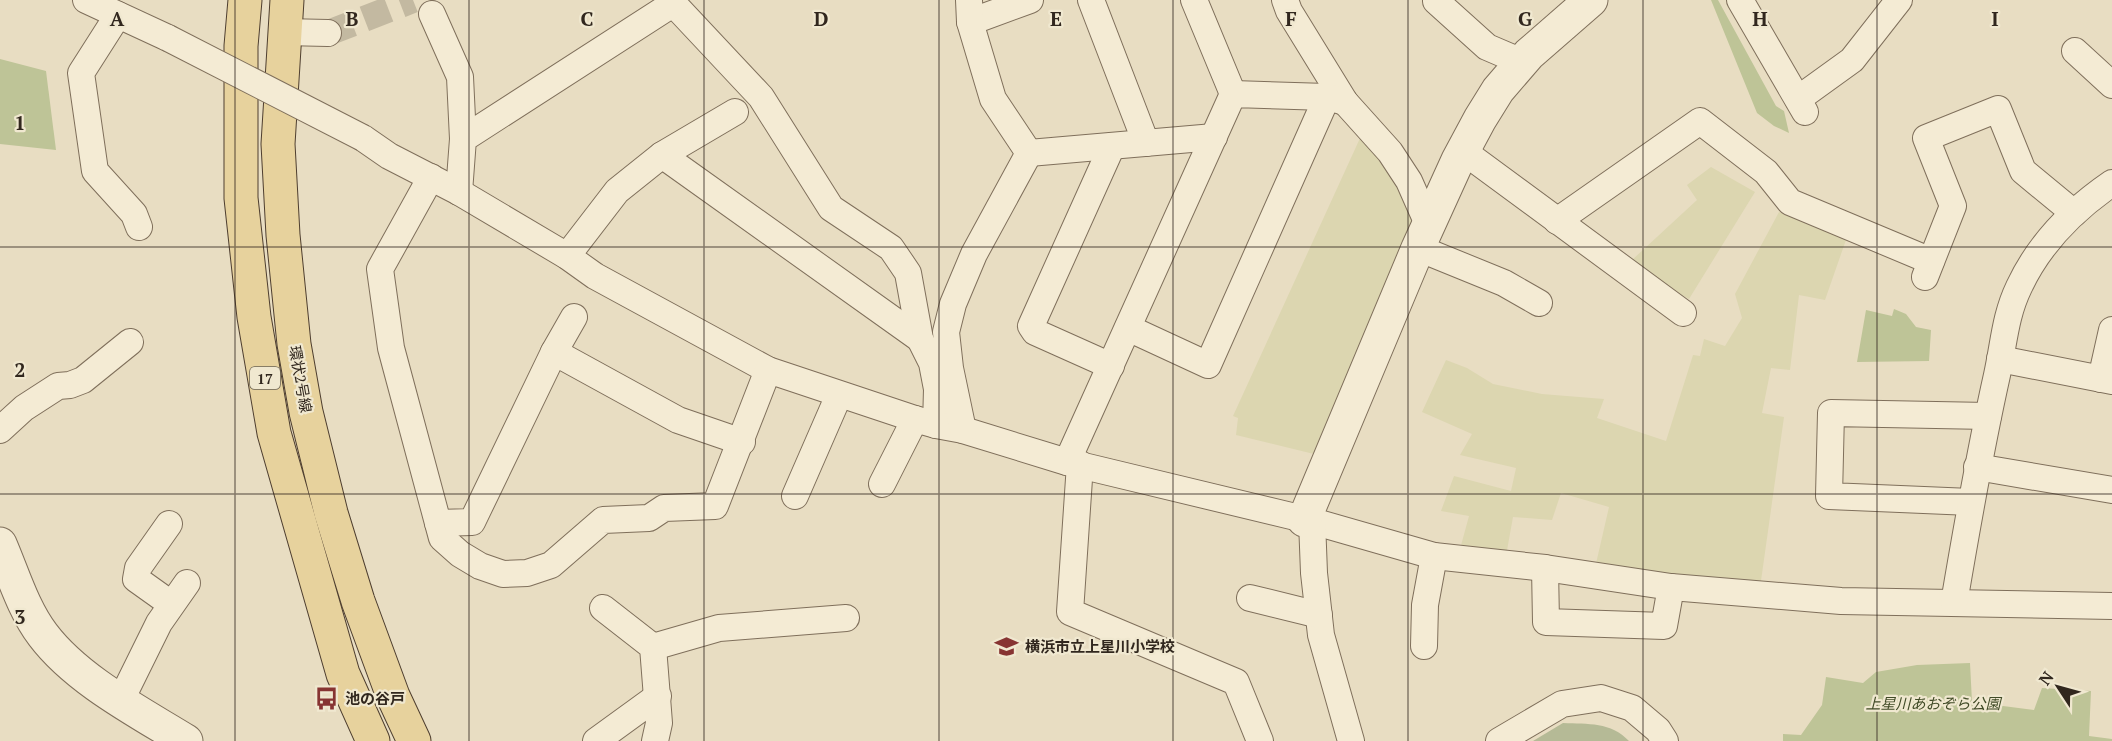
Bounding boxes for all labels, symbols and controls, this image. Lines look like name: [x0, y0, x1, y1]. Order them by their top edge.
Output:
text: A: [110, 5, 125, 32]
text: B: [346, 5, 359, 32]
text: C: [580, 5, 594, 32]
text: D: [814, 5, 828, 32]
text: E: [1050, 5, 1062, 32]
text: F: [1285, 5, 1297, 32]
text: G: [1518, 5, 1532, 32]
text: H: [1752, 5, 1768, 32]
text: I: [1991, 5, 1999, 32]
text: 1: [14, 109, 26, 136]
street label: 環状2号線: [285, 344, 317, 414]
text: 2: [14, 356, 26, 383]
road number: 17: [250, 367, 280, 389]
text: 3: [14, 603, 26, 630]
school or university icon: 横浜市立上星川小学校: [994, 633, 1020, 659]
place label: 横浜市立上星川小学校: [1025, 636, 1175, 656]
north arrow: [2028, 657, 2088, 717]
text: N: [2033, 667, 2058, 690]
bus stop icon: 池の谷戸: [314, 685, 340, 711]
place label: 池の谷戸: [345, 688, 405, 708]
park label: 上星川あおぞら公園: [1865, 693, 2002, 713]

